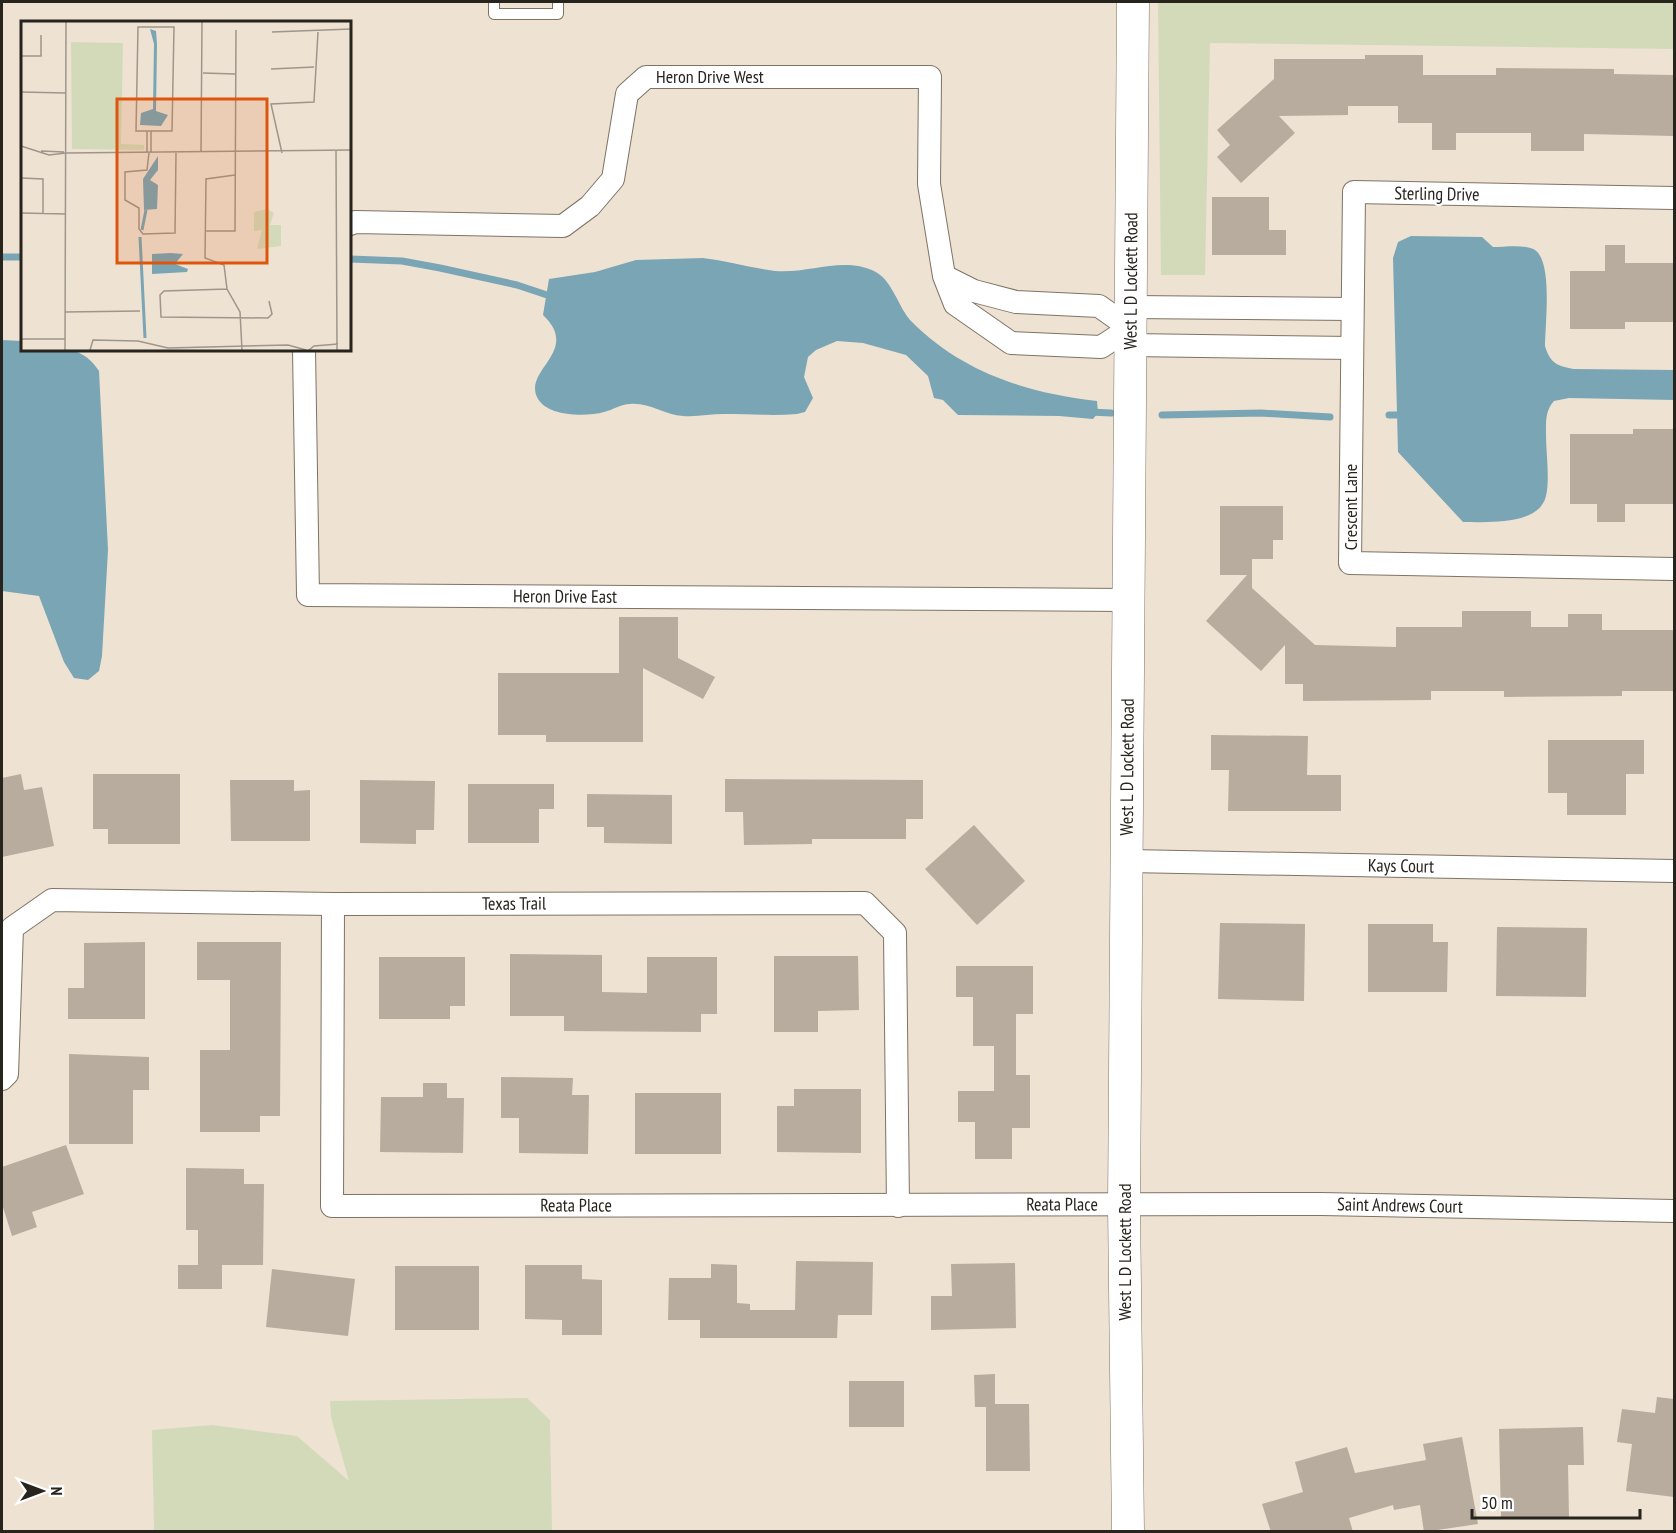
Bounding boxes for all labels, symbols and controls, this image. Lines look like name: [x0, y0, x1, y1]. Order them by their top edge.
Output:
inset map: [21, 21, 351, 351]
street label: Heron Drive West: [656, 65, 764, 88]
street label: Sterling Drive: [1394, 181, 1480, 206]
street label: West L D Lockett Road: [1118, 212, 1142, 350]
street label: Crescent Lane: [1339, 464, 1362, 550]
street label: Heron Drive East: [513, 584, 617, 608]
street label: West L D Lockett Road: [1115, 698, 1139, 836]
street label: Kays Court: [1368, 853, 1434, 878]
street label: Texas Trail: [482, 892, 547, 915]
street label: West L D Lockett Road: [1113, 1183, 1136, 1321]
street label: Reata Place: [1026, 1192, 1098, 1216]
street label: Saint Andrews Court: [1337, 1192, 1463, 1218]
street label: Reata Place: [540, 1193, 612, 1217]
north arrow: [12, 1461, 72, 1521]
scale bar: [1472, 1482, 1640, 1520]
text: N: [47, 1487, 67, 1495]
text: 50 m: [1481, 1491, 1513, 1514]

